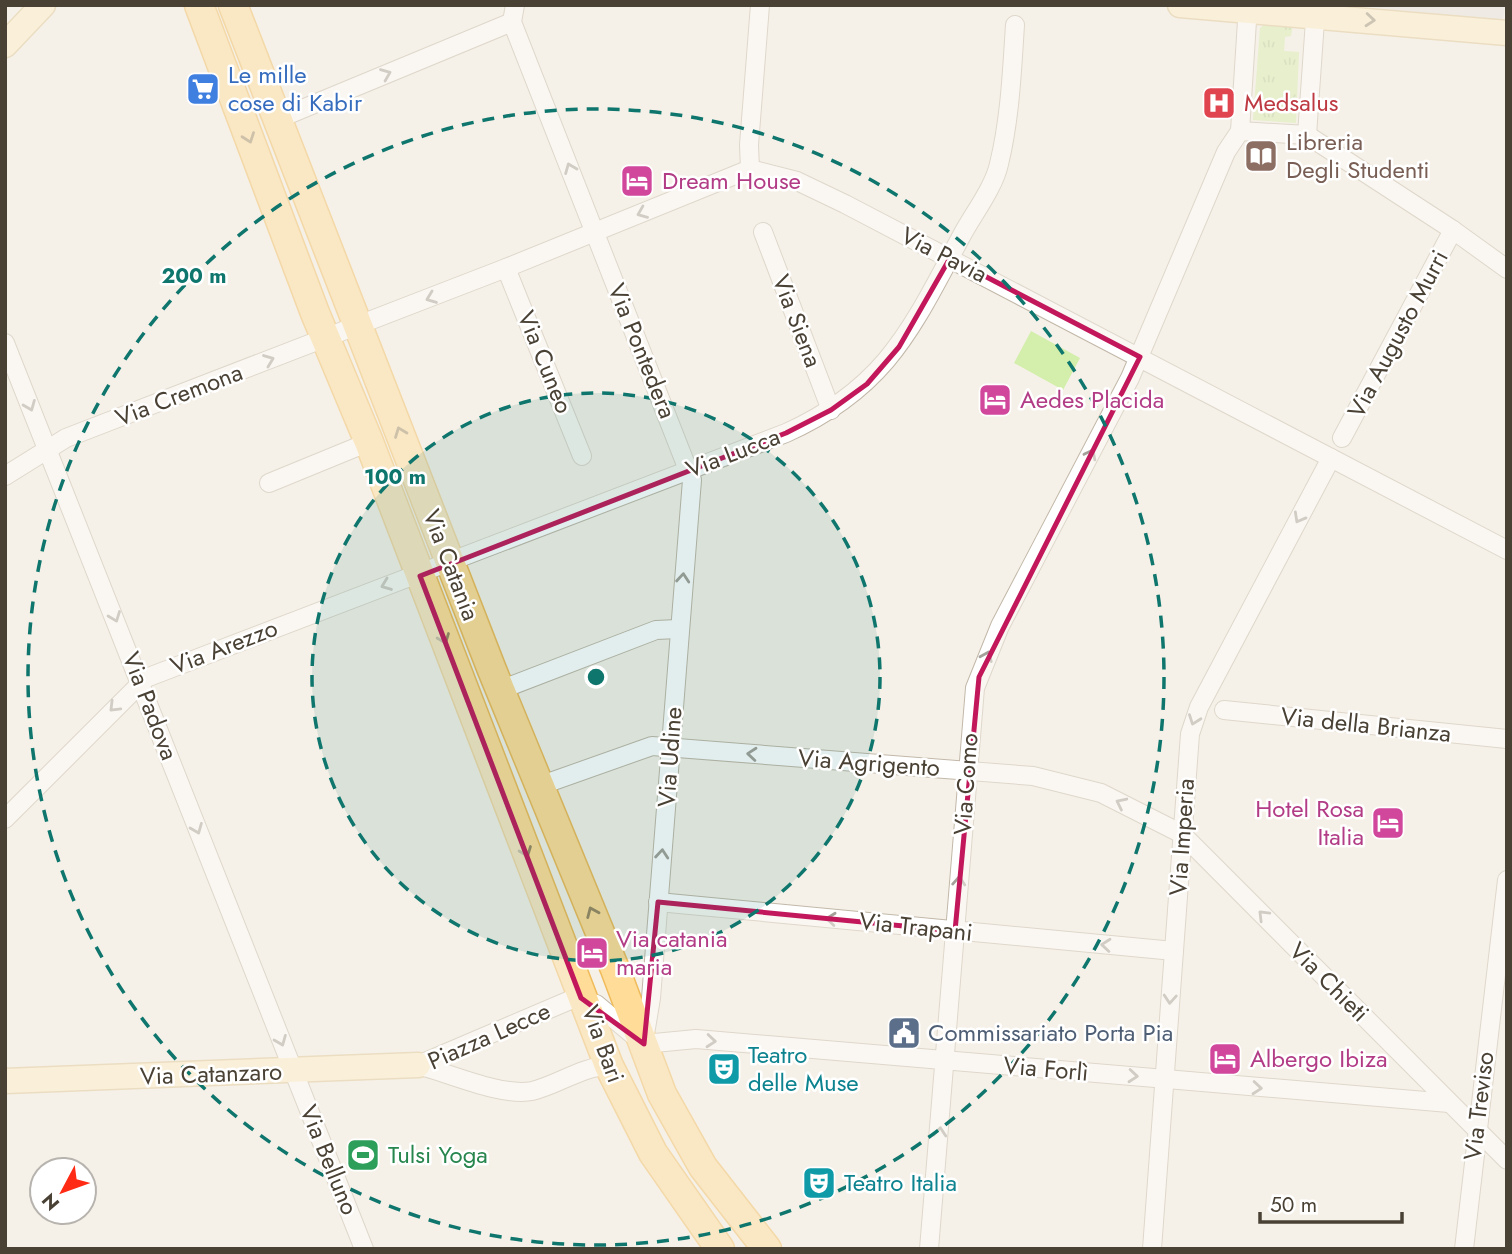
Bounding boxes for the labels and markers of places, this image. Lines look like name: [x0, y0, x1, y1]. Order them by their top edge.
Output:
place label: Le mille cose di Kabir: [228, 57, 363, 120]
supermarket icon: Le mille cose di Kabir: [184, 70, 222, 108]
hospital icon: Medsalus: [1200, 84, 1238, 122]
place label: Medsalus: [1244, 85, 1339, 120]
place label: Libreria Degli Studenti: [1286, 124, 1429, 187]
library icon: Libreria Degli Studenti: [1242, 137, 1280, 175]
hotel icon: Dream House: [618, 162, 656, 200]
place label: Dream House: [662, 163, 801, 198]
hotel icon: Aedes Placida: [976, 381, 1014, 419]
place label: Aedes Placida: [1020, 382, 1164, 417]
centre of rings: [584, 665, 608, 689]
place label: Hotel Rosa Italia: [1255, 791, 1364, 854]
hotel icon: Hotel Rosa Italia: [1369, 804, 1407, 842]
place label: Via catania maria: [616, 921, 728, 984]
hotel icon: Via catania maria: [573, 934, 611, 972]
public building icon: Commissariato Porta Pia: [885, 1014, 923, 1052]
place label: Commissariato Porta Pia: [928, 1015, 1173, 1050]
place label: Teatro delle Muse: [748, 1037, 859, 1100]
hotel icon: Albergo Ibiza: [1206, 1040, 1244, 1078]
place label: Albergo Ibiza: [1250, 1041, 1388, 1076]
theatre icon: Teatro delle Muse: [705, 1050, 743, 1088]
sports icon: Tulsi Yoga: [344, 1136, 382, 1174]
place label: Tulsi Yoga: [388, 1137, 488, 1172]
theatre icon: Teatro Italia: [800, 1164, 838, 1202]
place label: Teatro Italia: [844, 1165, 957, 1200]

